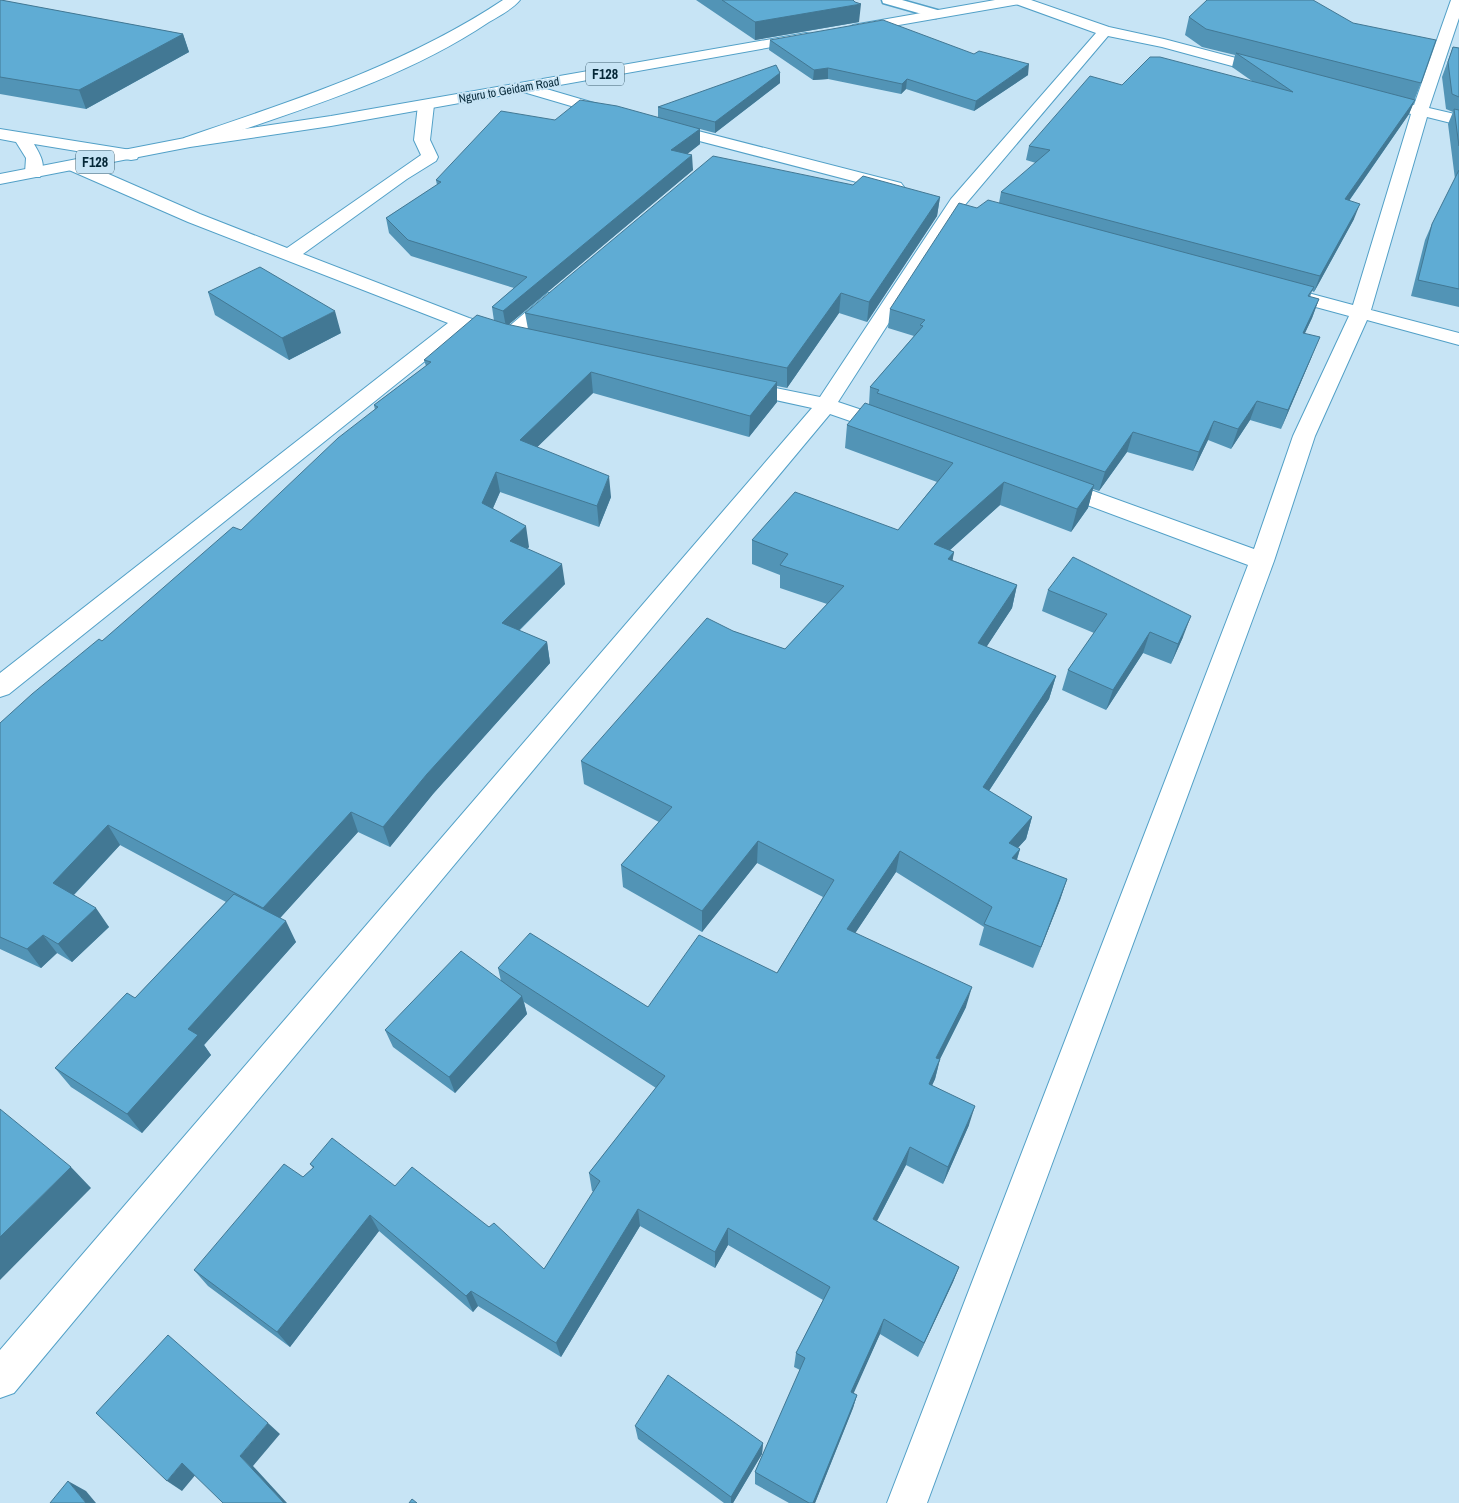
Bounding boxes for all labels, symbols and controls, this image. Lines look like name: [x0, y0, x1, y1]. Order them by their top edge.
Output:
road number: F128: [586, 62, 624, 86]
street label: Nguru to Geidam Road: [458, 73, 560, 107]
road number: F128: [76, 150, 114, 173]

